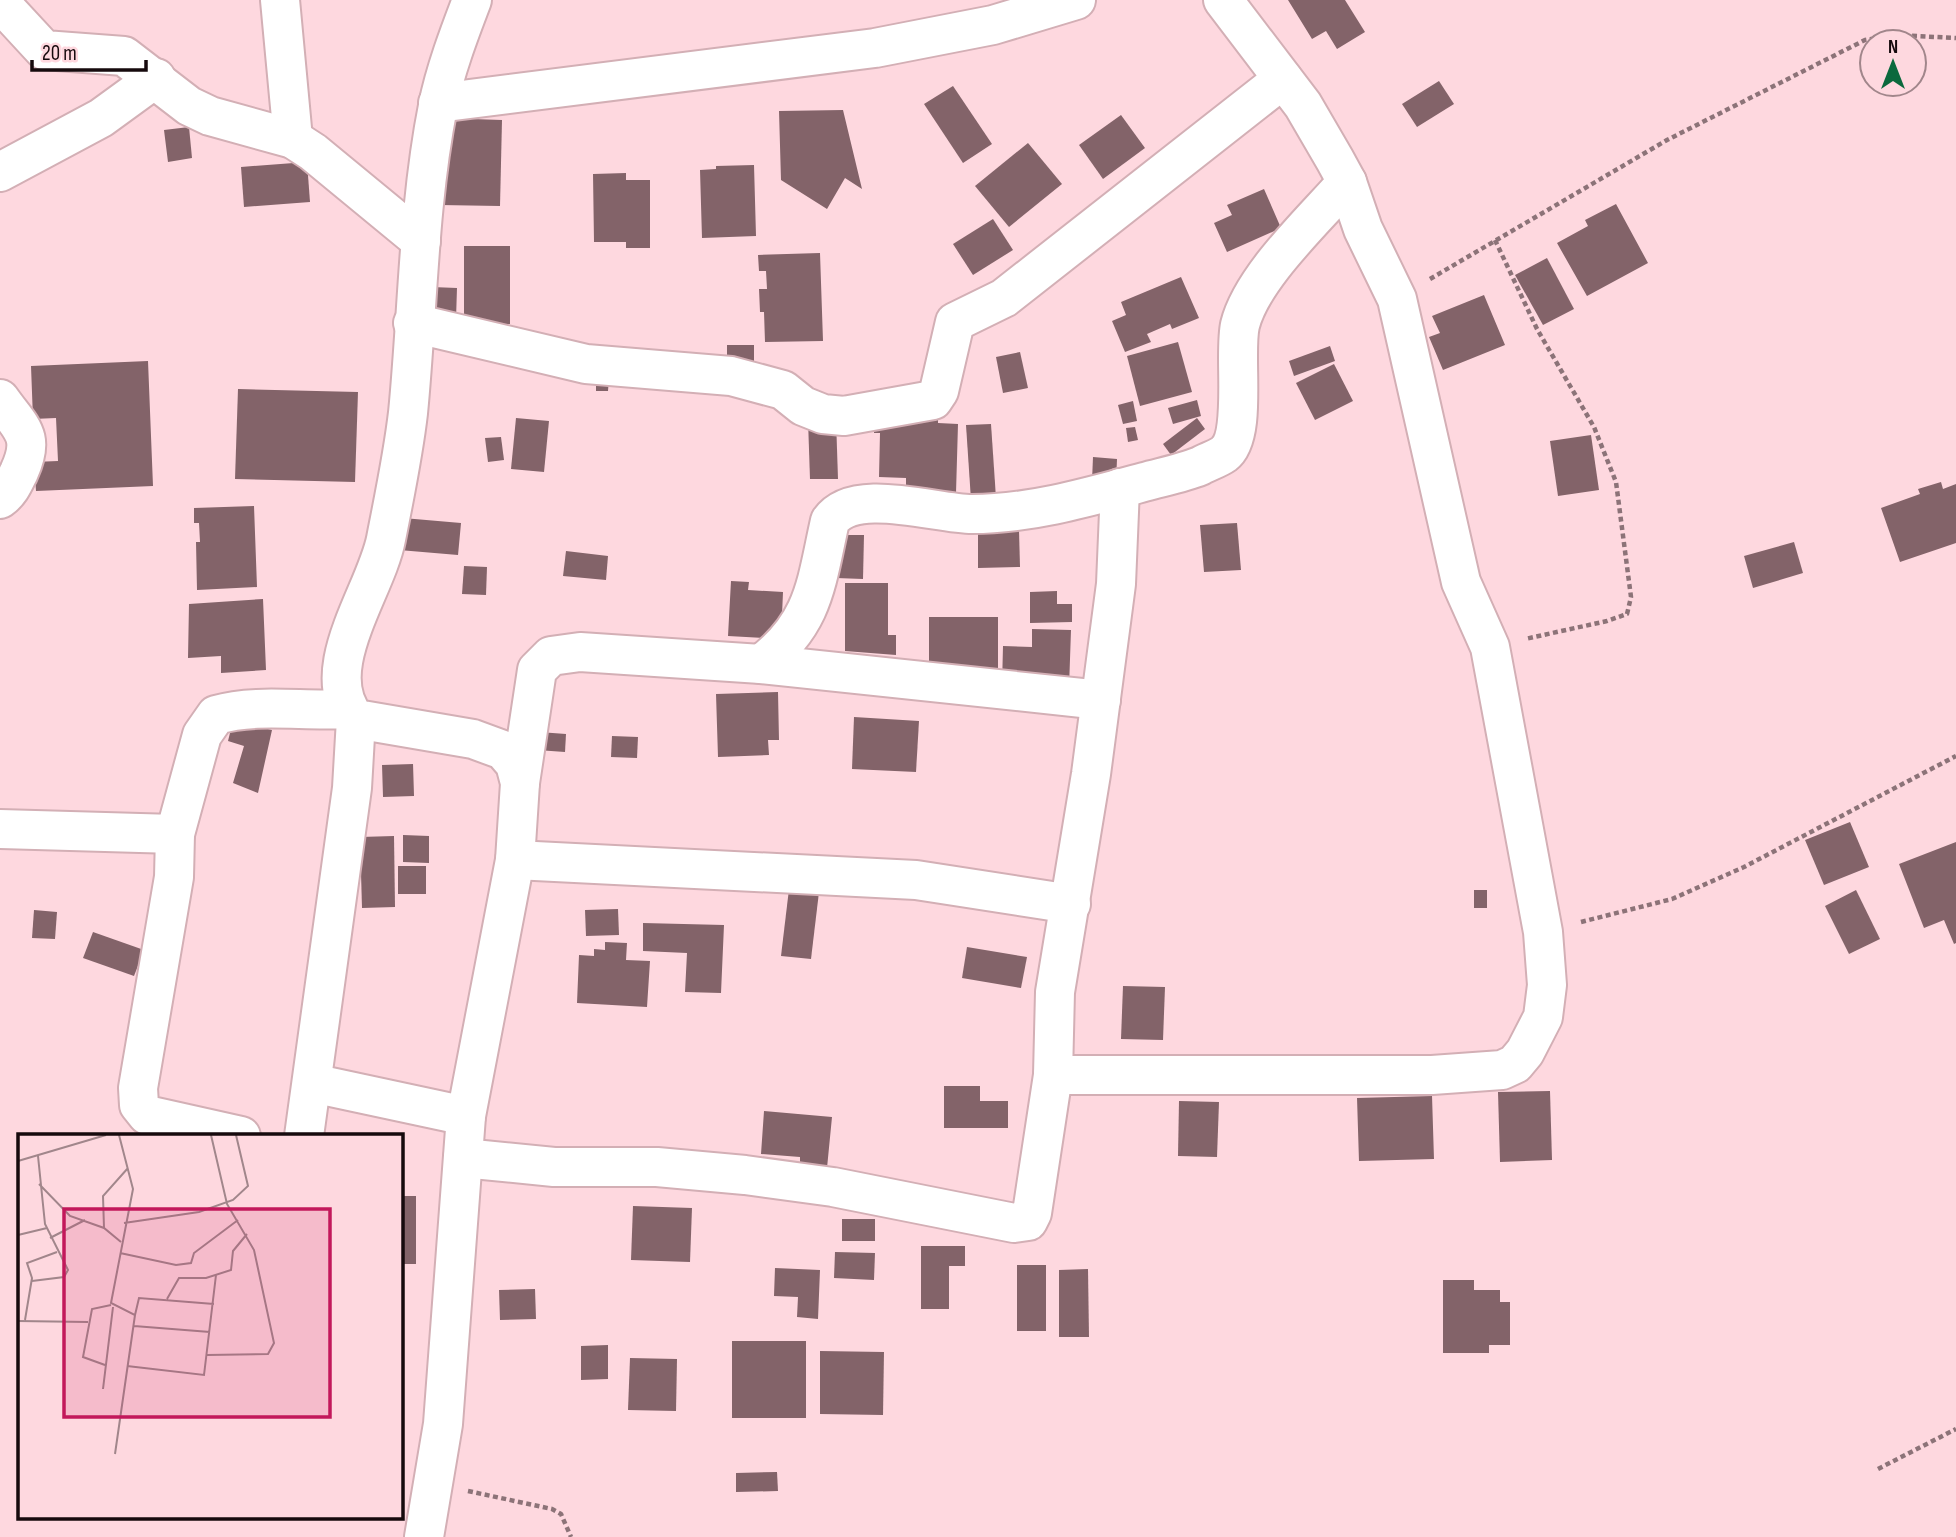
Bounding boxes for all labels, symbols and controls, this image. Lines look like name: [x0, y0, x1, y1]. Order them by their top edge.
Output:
scale bar: [32, 28, 145, 72]
north arrow: [1858, 28, 1928, 98]
text: N: [1888, 36, 1898, 59]
text: 20 m: [42, 41, 77, 66]
inset map: [18, 1134, 402, 1520]

